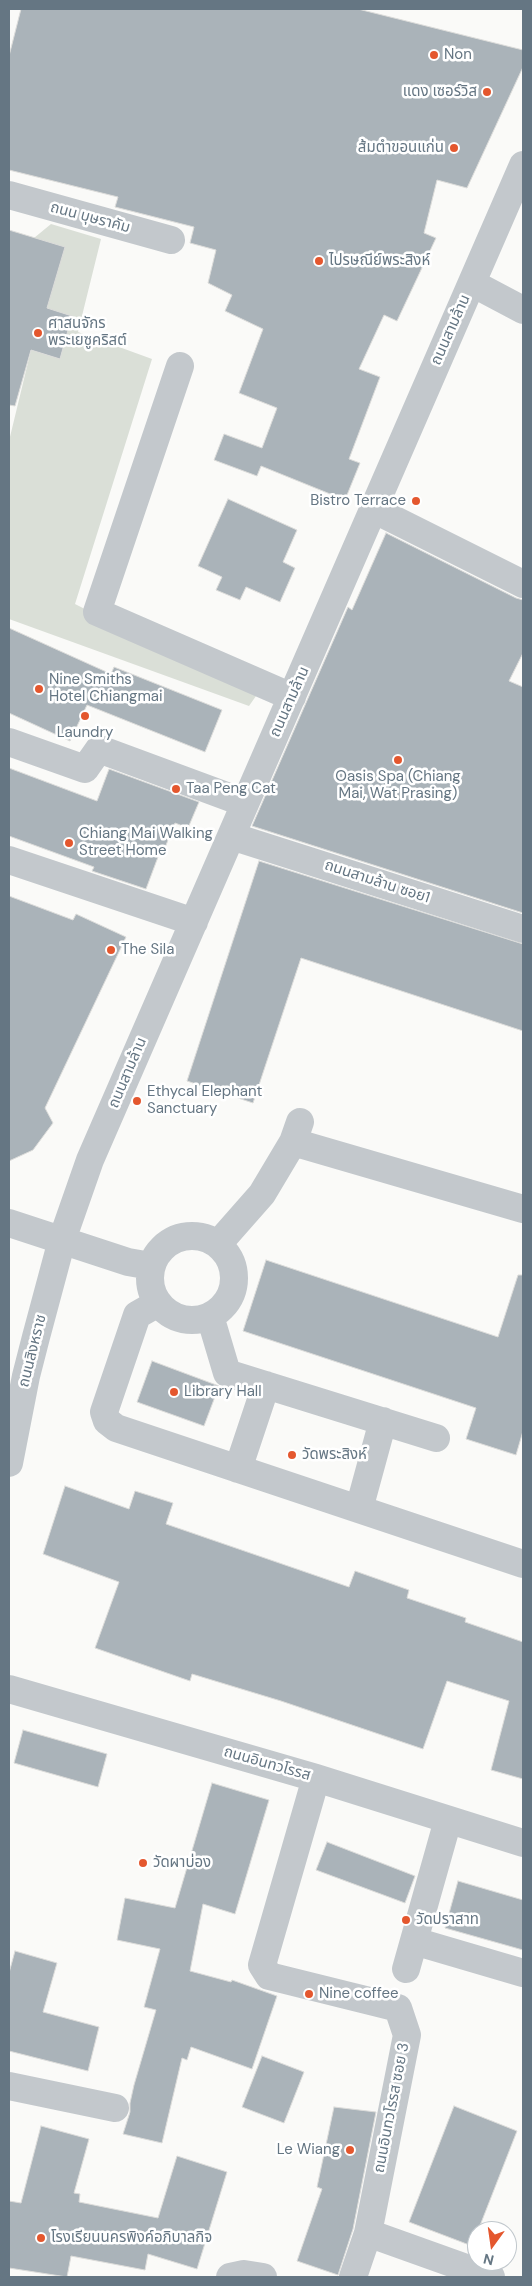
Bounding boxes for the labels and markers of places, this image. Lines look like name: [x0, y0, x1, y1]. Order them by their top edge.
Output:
place label: Non: [444, 46, 472, 64]
marker: Non: [428, 49, 440, 61]
place label: แดง เซอร์วิส: [403, 83, 477, 101]
marker: แดง เซอร์วิส: [481, 86, 493, 98]
place label: ส้มตำขอนแก่น: [358, 139, 444, 157]
marker: ส้มตำขอนแก่น: [448, 142, 460, 154]
place label: ไปรษณีย์พระสิงห์: [329, 252, 430, 270]
marker: ไปรษณีย์พระสิงห์: [313, 255, 325, 267]
place label: ศาสนจักร พระเยซูคริสต์: [48, 315, 127, 350]
marker: ศาสนจักร พระเยซูคริสต์: [32, 327, 44, 339]
place label: Bistro Terrace: [310, 492, 406, 510]
marker: Bistro Terrace: [410, 495, 422, 507]
place label: Nine Smiths Hotel Chiangmai: [49, 671, 163, 706]
marker: Nine Smiths Hotel Chiangmai: [33, 683, 45, 695]
marker: Laundry: [79, 710, 91, 722]
place label: Laundry: [57, 724, 113, 742]
marker: Oasis Spa (Chiang Mai, Wat Prasing): [392, 754, 404, 766]
place label: Oasis Spa (Chiang Mai, Wat Prasing): [335, 768, 461, 803]
place label: Taa Peng Cat: [186, 780, 276, 798]
marker: Taa Peng Cat: [170, 783, 182, 795]
place label: Chiang Mai Walking Street Home: [79, 825, 213, 860]
marker: Chiang Mai Walking Street Home: [63, 837, 75, 849]
place label: The Sila: [121, 941, 174, 959]
marker: The Sila: [105, 944, 117, 956]
place label: Ethycal Elephant Sanctuary: [147, 1083, 262, 1118]
marker: Ethycal Elephant Sanctuary: [131, 1095, 143, 1107]
place label: Library Hall: [184, 1383, 262, 1401]
marker: Library Hall: [168, 1386, 180, 1398]
place label: วัดพระสิงห์: [302, 1446, 367, 1464]
marker: วัดพระสิงห์: [286, 1449, 298, 1461]
place label: วัดผาบ่อง: [153, 1854, 211, 1872]
marker: วัดผาบ่อง: [137, 1857, 149, 1869]
place label: วัดปราสาท: [416, 1911, 479, 1929]
marker: วัดปราสาท: [400, 1914, 412, 1926]
place label: Nine coffee: [319, 1985, 398, 2003]
marker: Nine coffee: [303, 1988, 315, 2000]
place label: Le Wiang: [277, 2141, 340, 2159]
marker: Le Wiang: [344, 2144, 356, 2156]
place label: โรงเรียนนครพิงค์อภิบาลกิจ: [51, 2229, 212, 2247]
marker: โรงเรียนนครพิงค์อภิบาลกิจ: [35, 2232, 47, 2244]

